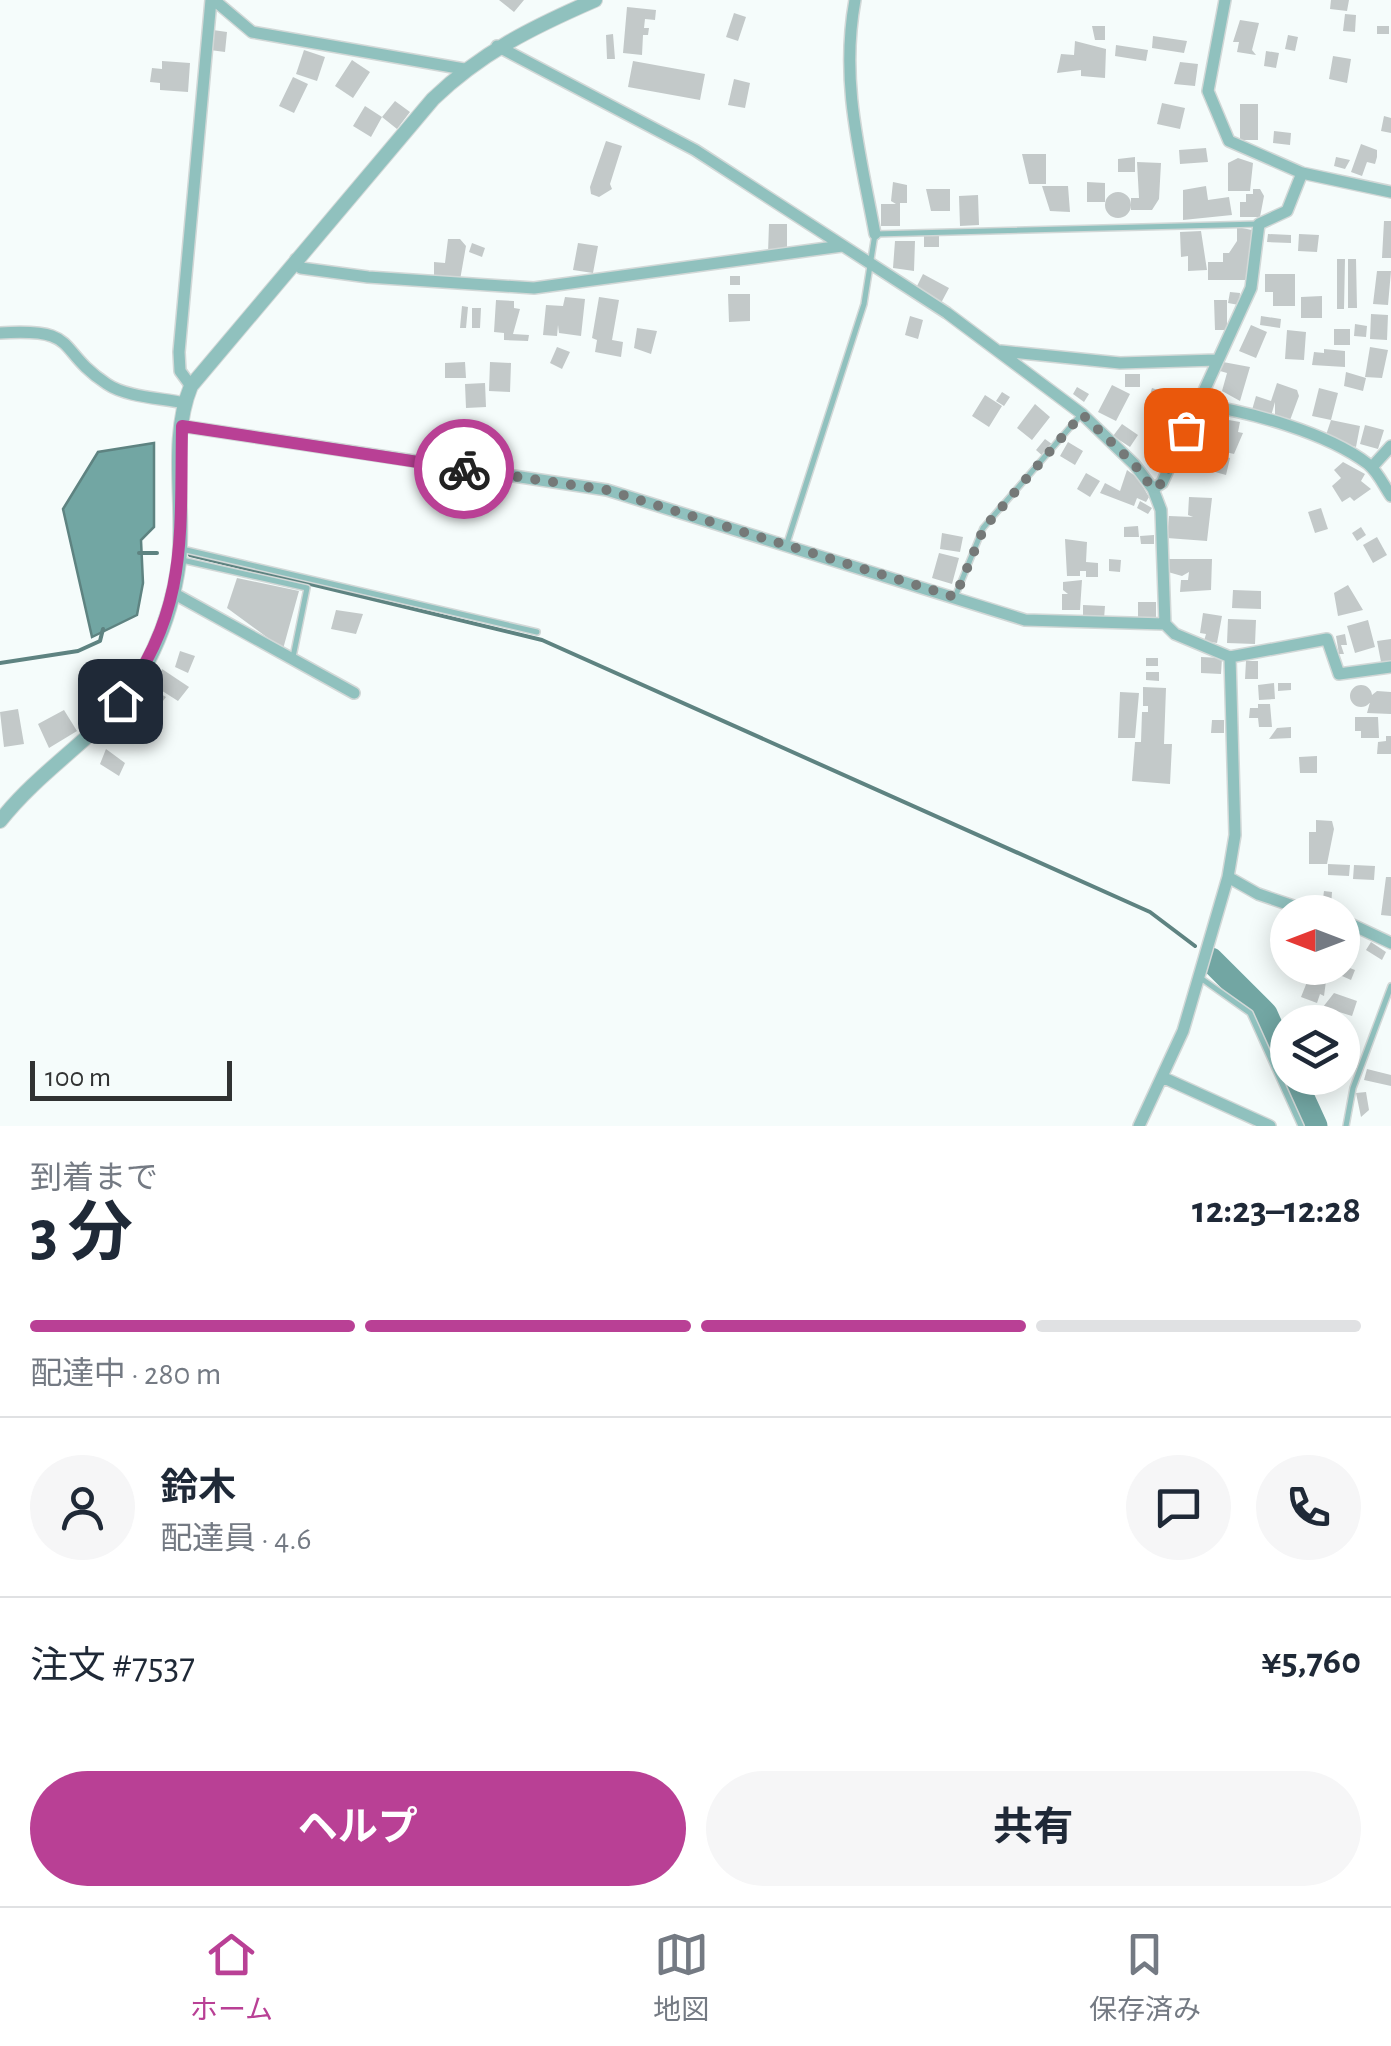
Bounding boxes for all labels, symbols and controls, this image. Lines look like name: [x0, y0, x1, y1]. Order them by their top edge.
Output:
pin: [1144, 388, 1229, 473]
icon: bag: [1159, 403, 1214, 458]
courier: [414, 419, 514, 519]
icon: bike: [437, 442, 492, 497]
pin: [78, 659, 163, 744]
icon: home: [93, 674, 148, 729]
north arrow: [1270, 895, 1360, 985]
map controls: [1270, 895, 1360, 1095]
button: layers: [1270, 1005, 1360, 1095]
scale bar: [30, 1056, 232, 1100]
text: 100 m: [45, 1064, 111, 1092]
text: 到着まで: [30, 1162, 158, 1194]
text: 12:23–12:28: [1192, 1192, 1361, 1230]
text: 3 分: [30, 1202, 133, 1267]
text: 配達中 · 280 m: [30, 1358, 221, 1390]
button: person: [30, 1455, 135, 1560]
button: chat: [1126, 1455, 1231, 1560]
button: phone: [1256, 1455, 1361, 1560]
text: 鈴木: [160, 1470, 236, 1508]
text: 配達員 · 4.6: [160, 1523, 312, 1555]
text: ¥5,760: [1261, 1643, 1361, 1681]
text: 注文 #7537: [30, 1648, 195, 1686]
button: ヘルプ: [30, 1771, 686, 1886]
button: 共有: [706, 1771, 1361, 1886]
tab: ホーム: [190, 1927, 273, 2028]
tab: 地図: [653, 1927, 709, 2028]
tab: 保存済み: [1089, 1927, 1201, 2028]

